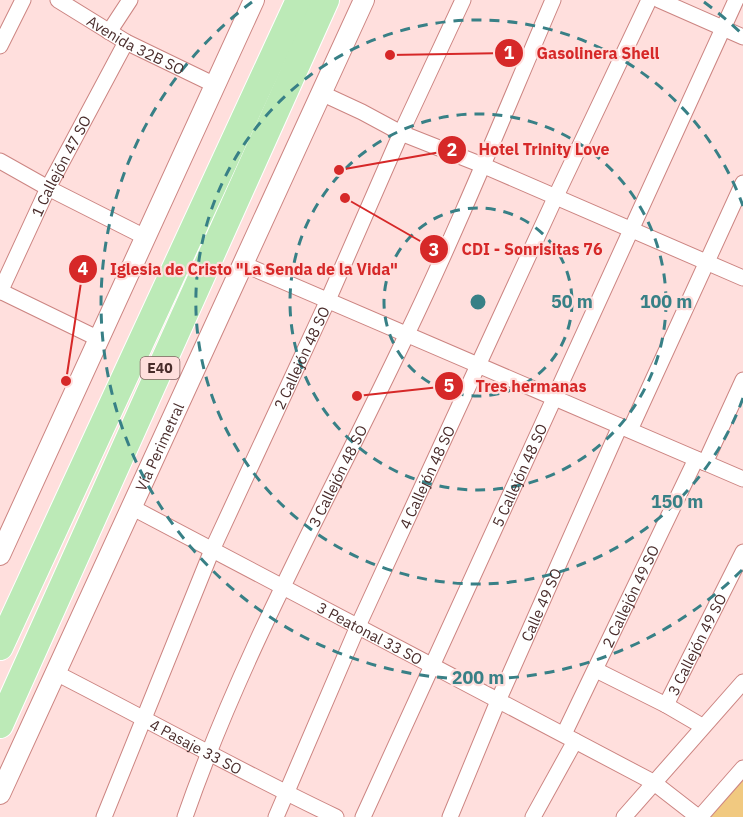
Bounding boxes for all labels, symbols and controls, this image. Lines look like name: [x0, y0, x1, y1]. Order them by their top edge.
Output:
street label: Avenida 32B SO: [84, 11, 188, 78]
callout: Gasolinera Shell: [494, 36, 671, 70]
text: 1: [504, 41, 515, 64]
text: Gasolinera Shell: [537, 43, 660, 63]
street label: 1 Callejón 47 SO: [27, 112, 95, 219]
callout: Hotel Trinity Love: [437, 133, 622, 167]
text: 2: [447, 138, 457, 161]
text: Hotel Trinity Love: [478, 139, 610, 159]
callout: CDI - Sonrisitas 76: [419, 232, 614, 266]
text: 3: [429, 238, 439, 261]
text: CDI - Sonrisitas 76: [462, 239, 603, 259]
callout: Iglesia de Cristo "La Senda de la Vida": [68, 252, 410, 286]
text: 4: [78, 257, 89, 280]
text: Iglesia de Cristo "La Senda de la Vida": [110, 259, 398, 279]
text: 50 m: [551, 290, 593, 313]
text: 100 m: [640, 290, 692, 313]
centre of rings: [468, 292, 488, 312]
street label: 2 Callejón 48 SO: [269, 303, 333, 412]
road number: E40: [140, 357, 180, 379]
callout: Tres hermanas: [434, 369, 599, 403]
text: 5: [444, 374, 455, 397]
text: Tres hermanas: [476, 376, 586, 396]
street label: Vía Perimetral: [131, 400, 188, 494]
street label: 5 Callejón 48 SO: [487, 420, 551, 530]
street label: 3 Callejón 48 SO: [304, 422, 371, 530]
street label: 4 Callejón 48 SO: [395, 422, 459, 531]
text: 150 m: [651, 490, 703, 513]
street label: 2 Callejón 49 SO: [598, 542, 663, 650]
street label: Calle 49 SO: [516, 565, 565, 644]
street label: 3 Callejón 49 SO: [663, 590, 730, 698]
street label: 3 Peatonal 33 SO: [314, 597, 426, 668]
text: 200 m: [452, 666, 504, 689]
street label: 4 Pasaje 33 SO: [147, 714, 245, 778]

